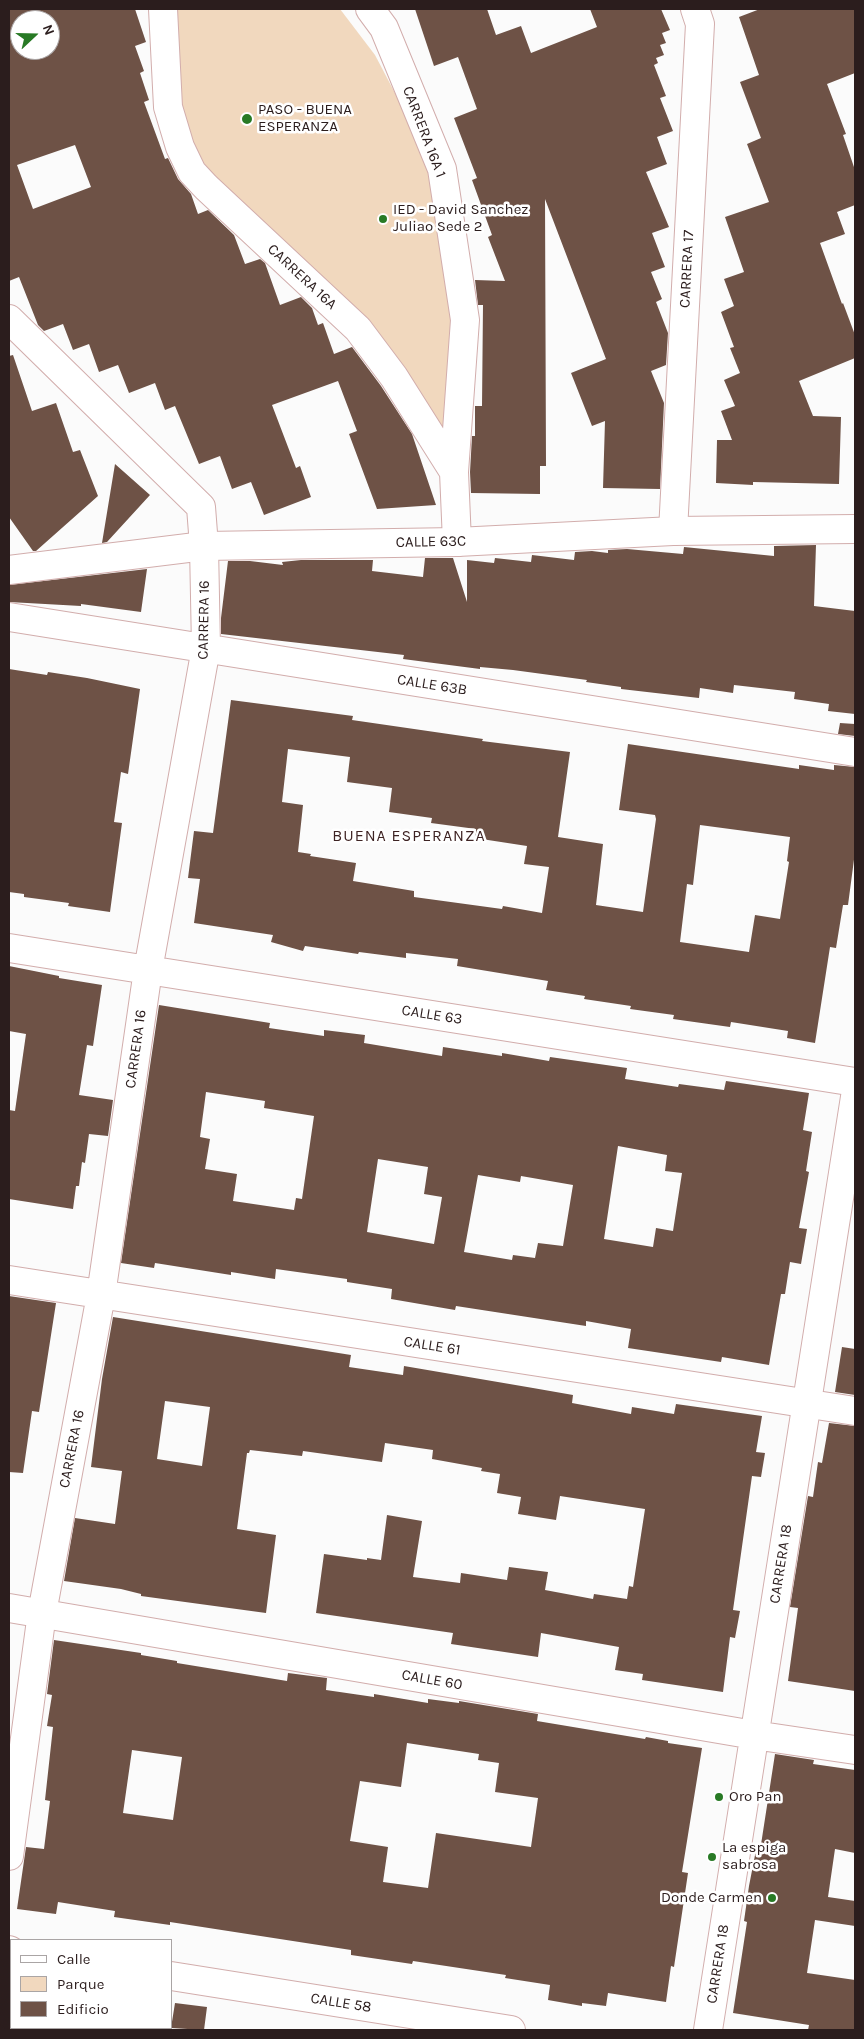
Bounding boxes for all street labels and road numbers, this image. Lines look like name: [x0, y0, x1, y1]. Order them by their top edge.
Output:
street label: CARRERA 16A 1: [398, 84, 450, 180]
street label: CARRERA 17: [676, 230, 698, 308]
street label: CARRERA 16A: [264, 240, 340, 314]
street label: CALLE 63C: [396, 532, 466, 552]
street label: CARRERA 16: [194, 580, 214, 660]
street label: CALLE 63B: [396, 671, 468, 699]
street label: CALLE 63: [400, 1001, 464, 1029]
street label: CARRERA 16: [122, 1008, 150, 1090]
street label: CALLE 61: [402, 1333, 462, 1359]
street label: CARRERA 16: [56, 1408, 88, 1490]
street label: CARRERA 18: [766, 1523, 796, 1605]
street label: CALLE 60: [400, 1666, 464, 1694]
street label: CARRERA 18: [703, 1923, 733, 2005]
street label: CALLE 58: [309, 1989, 373, 2017]

